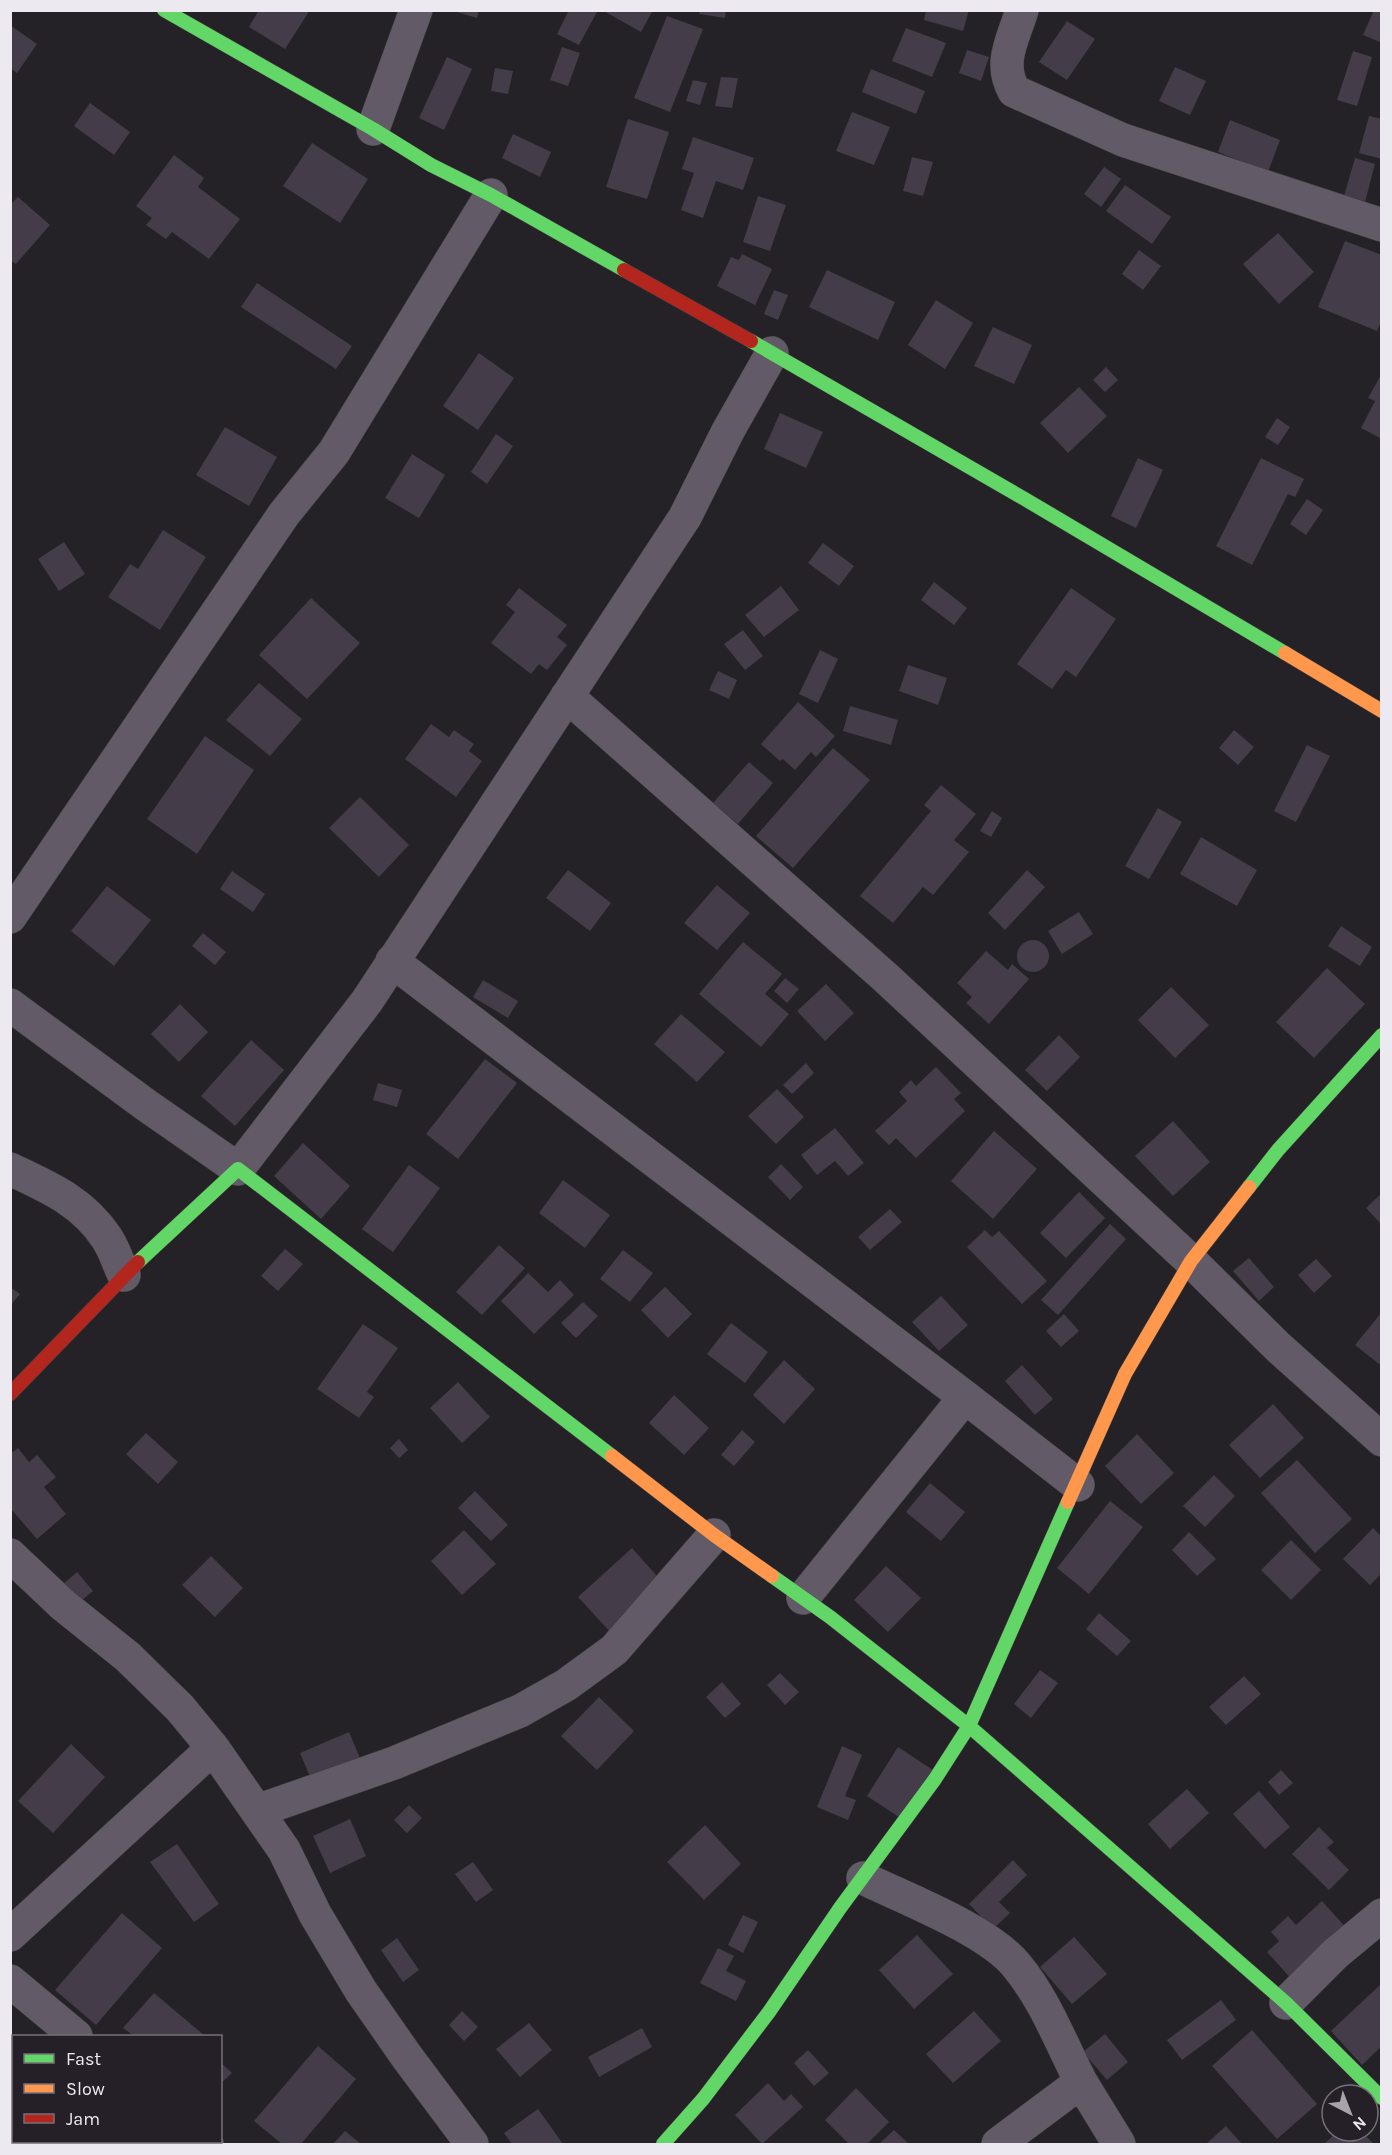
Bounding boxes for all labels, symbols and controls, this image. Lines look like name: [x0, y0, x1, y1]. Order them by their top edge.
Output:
legend: [12, 2035, 222, 2143]
text: Fast: [66, 2048, 101, 2070]
text: Slow: [66, 2078, 105, 2100]
north arrow: [1320, 2083, 1380, 2143]
text: Jam: [66, 2108, 100, 2130]
text: N: [1349, 2113, 1370, 2135]

